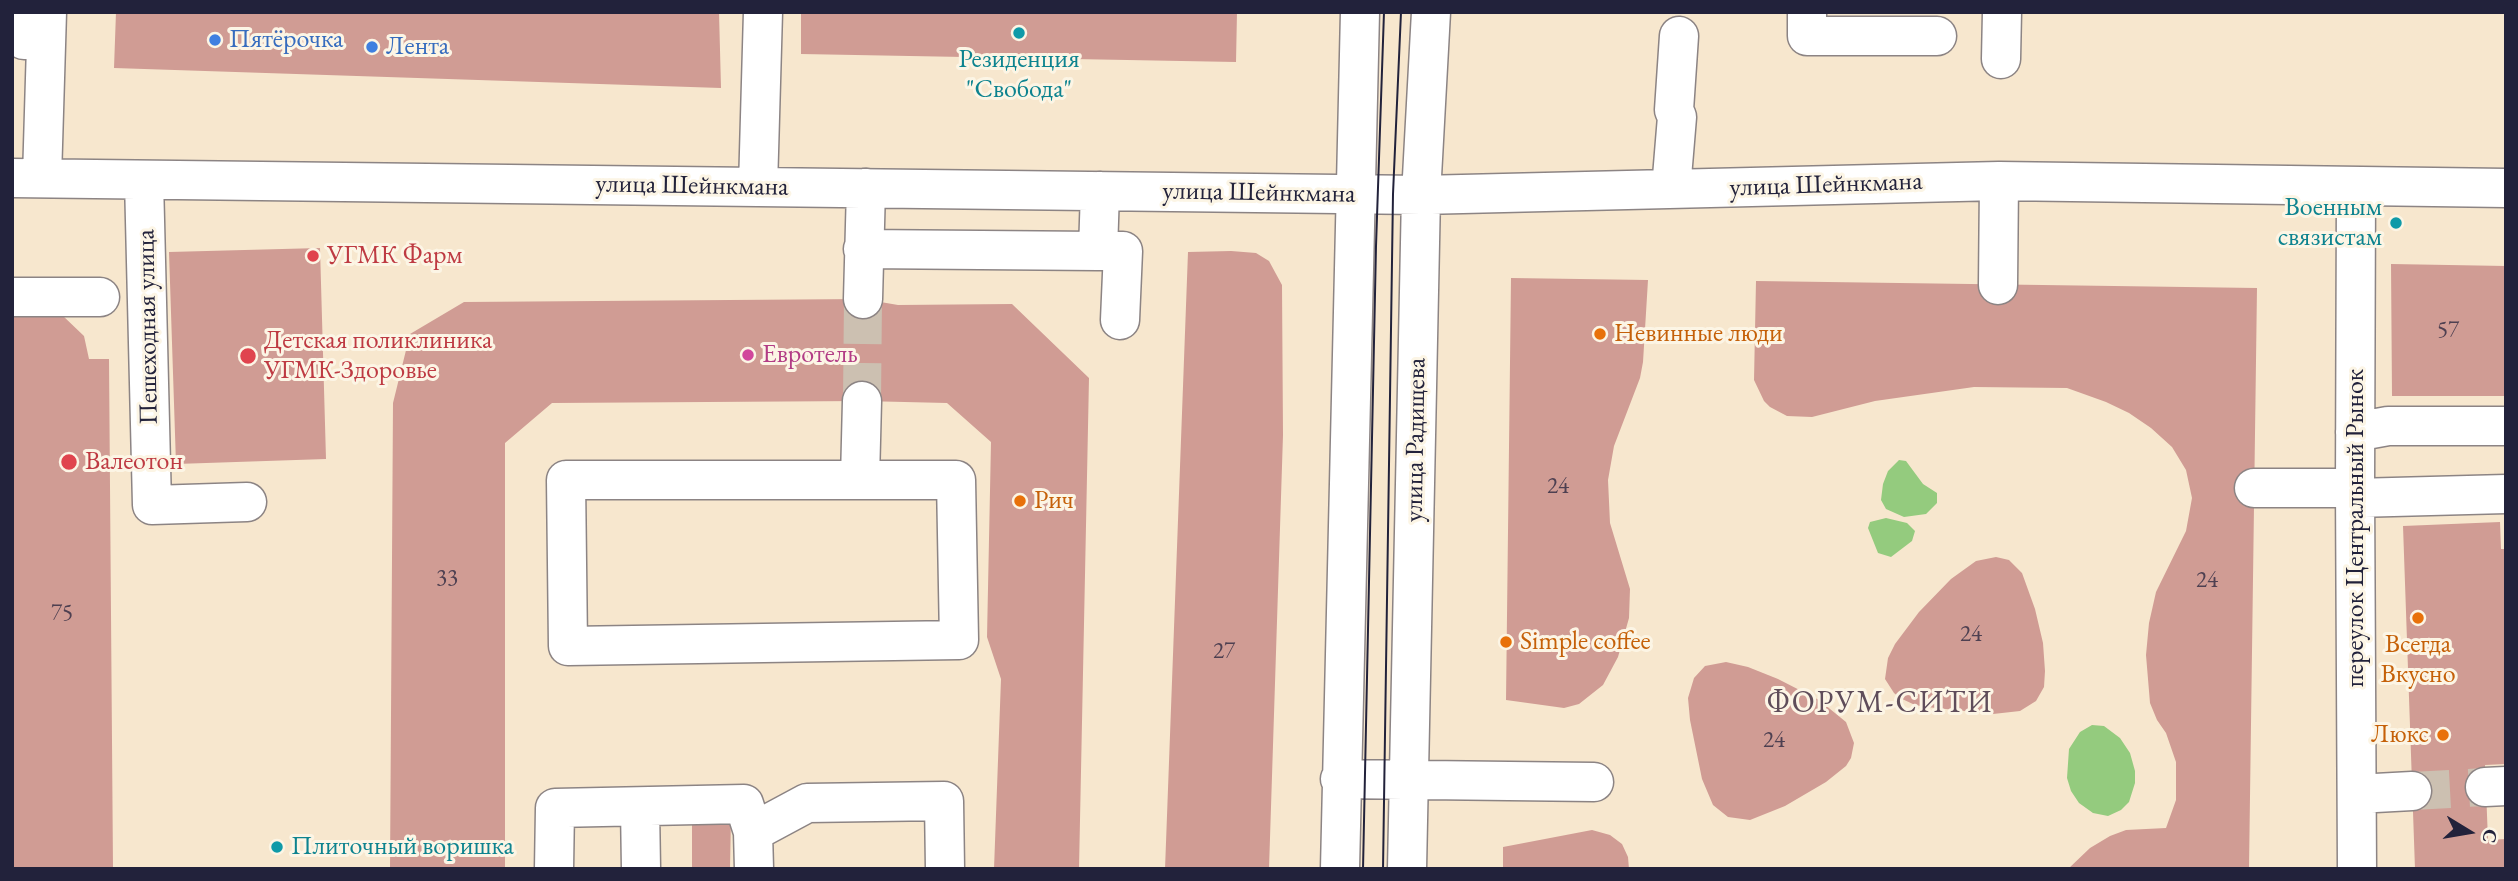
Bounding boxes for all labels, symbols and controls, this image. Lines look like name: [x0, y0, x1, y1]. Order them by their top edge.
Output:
place label: Пятёрочка: [229, 24, 343, 56]
marker: Резиденция "Свобода": [1011, 25, 1027, 41]
place label: Лента: [386, 31, 449, 63]
marker: Пятёрочка: [207, 32, 223, 48]
marker: Лента: [364, 39, 380, 55]
place label: Резиденция "Свобода": [958, 44, 1080, 106]
street label: улица Шейнкмана: [1729, 166, 1923, 204]
street label: улица Шейнкмана: [595, 169, 789, 203]
street label: улица Шейнкмана: [1162, 176, 1356, 210]
place label: Военным связистам: [2278, 192, 2382, 254]
marker: Военным связистам: [2388, 215, 2404, 231]
street label: Пешеходная улица: [131, 229, 165, 425]
place label: УГМК Фарм: [327, 240, 463, 272]
marker: УГМК Фарм: [305, 248, 321, 264]
house number: 57: [2437, 317, 2459, 345]
place label: Невинные люди: [1614, 318, 1783, 350]
place label: Детская поликлиника УГМК-Здоровье: [264, 325, 492, 386]
marker: Невинные люди: [1592, 326, 1608, 342]
place label: Евротель: [762, 339, 858, 371]
marker: Детская поликлиника УГМК-Здоровье: [238, 346, 258, 366]
marker: Евротель: [740, 347, 756, 363]
street label: улица Радищева: [1399, 358, 1433, 522]
street label: переулок Центральный Рынок: [2340, 369, 2372, 687]
place label: Валеотон: [85, 446, 183, 478]
marker: Валеотон: [59, 452, 79, 472]
house number: 24: [1547, 473, 1569, 501]
place label: Рич: [1034, 485, 1074, 517]
marker: Рич: [1012, 493, 1028, 509]
house number: 33: [436, 565, 458, 593]
house number: 24: [2196, 567, 2218, 595]
house number: 75: [51, 600, 73, 628]
marker: Всегда Вкусно: [2410, 610, 2426, 626]
house number: 24: [1960, 621, 1982, 649]
place label: Simple coffee: [1520, 626, 1651, 658]
place label: Всегда Вкусно: [2380, 629, 2456, 690]
marker: Simple coffee: [1498, 634, 1514, 650]
house number: 27: [1213, 638, 1235, 666]
district label: ФОРУМ-СИТИ: [1768, 686, 1992, 722]
place label: Люкс: [2371, 719, 2429, 751]
house number: 24: [1763, 727, 1785, 755]
marker: Люкс: [2435, 727, 2451, 743]
north arrow: [2434, 797, 2504, 867]
text: С: [2477, 827, 2504, 845]
place label: Плиточный воришка: [291, 831, 514, 863]
marker: Плиточный воришка: [269, 839, 285, 855]

